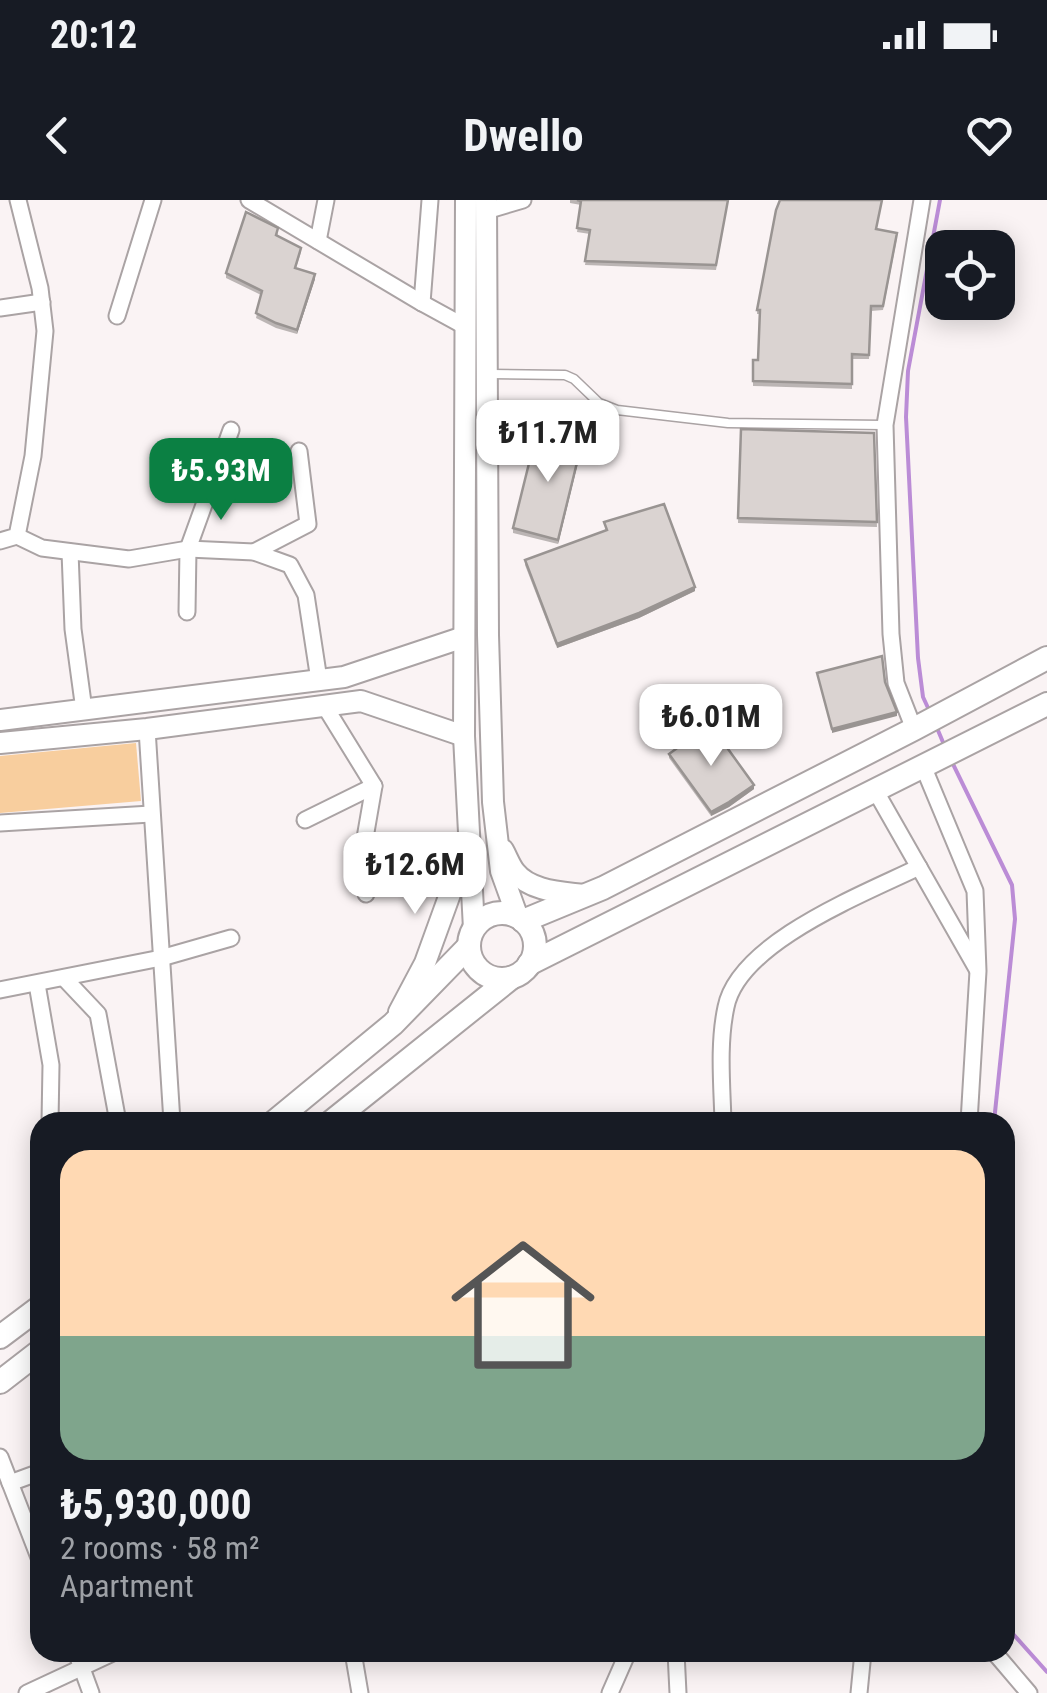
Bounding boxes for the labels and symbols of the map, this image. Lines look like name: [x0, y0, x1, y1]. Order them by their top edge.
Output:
pin: ₺11.7M: [467, 400, 629, 485]
pin: ₺5.93M: [140, 438, 302, 523]
pin: ₺6.01M: [630, 684, 792, 769]
pin: ₺12.6M: [334, 832, 496, 917]

